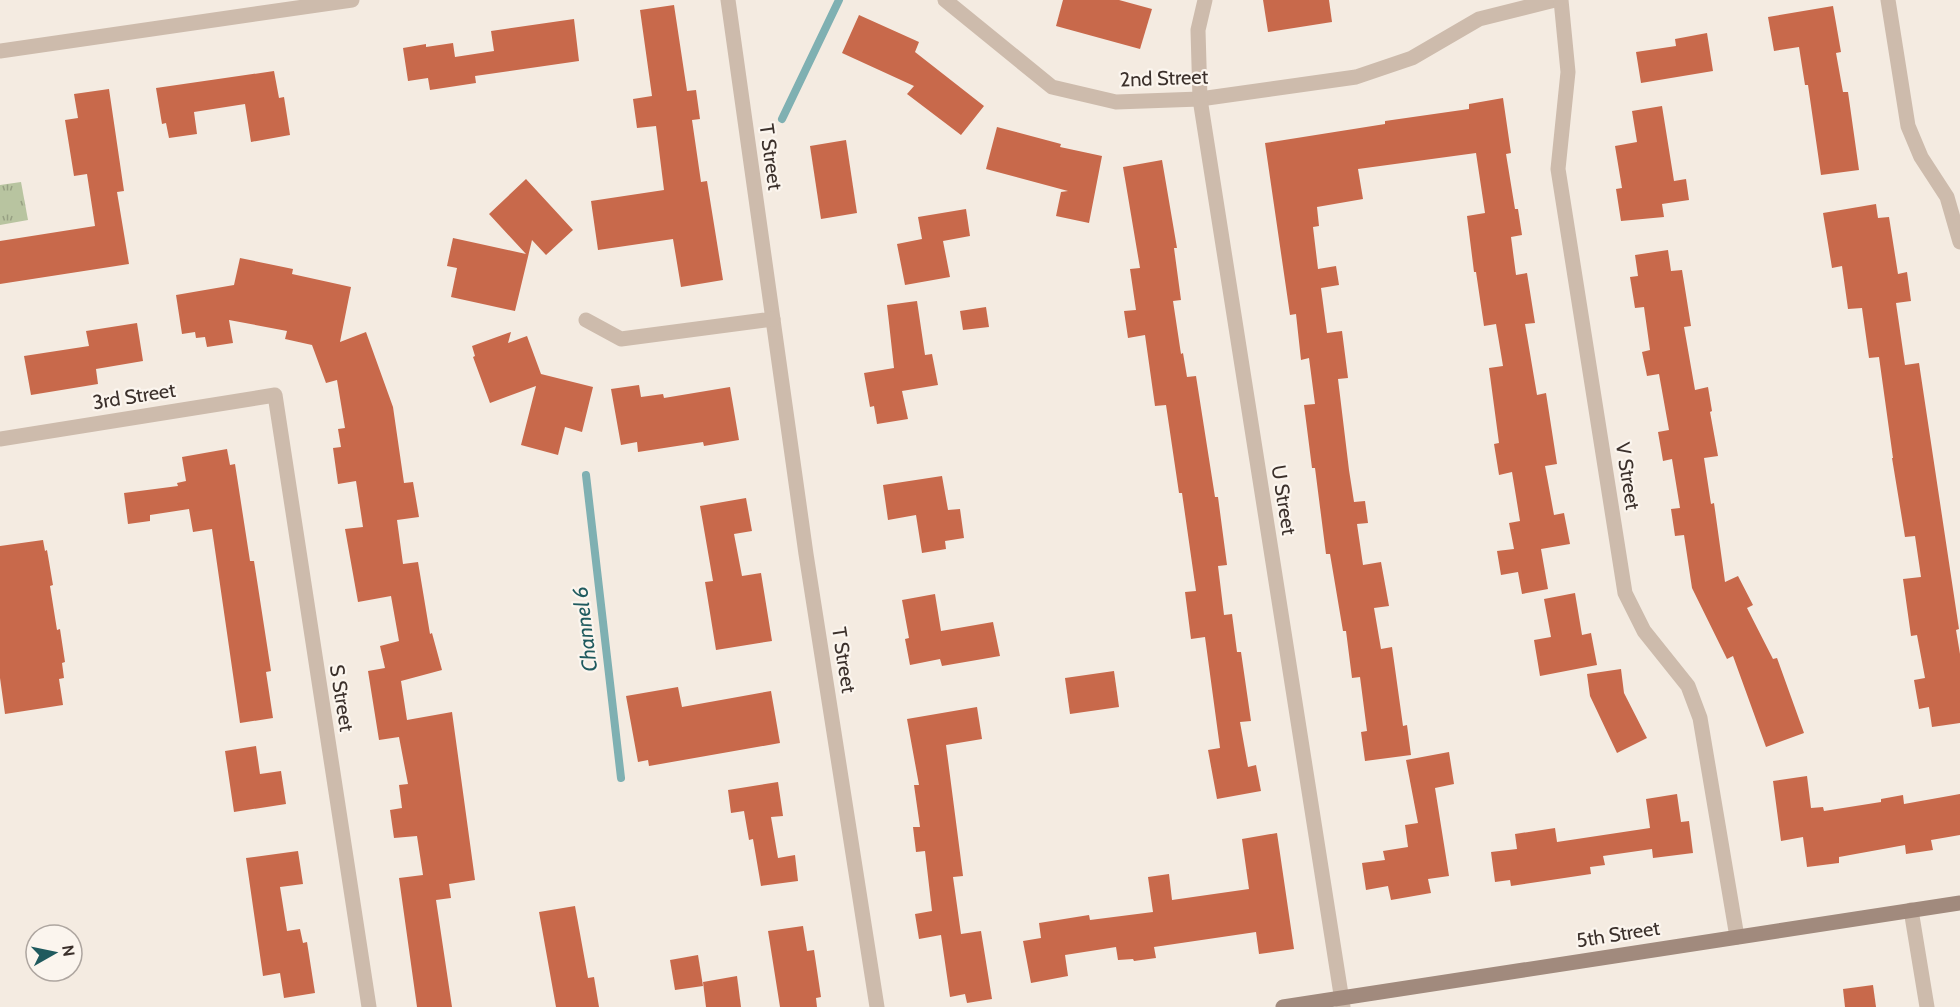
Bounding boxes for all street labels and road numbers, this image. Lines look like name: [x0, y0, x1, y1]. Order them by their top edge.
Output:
street label: 2nd Street: [1119, 64, 1209, 92]
street label: T Street: [754, 122, 788, 192]
street label: 3rd Street: [91, 378, 178, 414]
street label: V Street: [1611, 440, 1645, 512]
street label: U Street: [1267, 463, 1301, 537]
street label: T Street: [827, 625, 861, 695]
street label: S Street: [325, 663, 359, 734]
street label: 5th Street: [1574, 916, 1662, 952]

